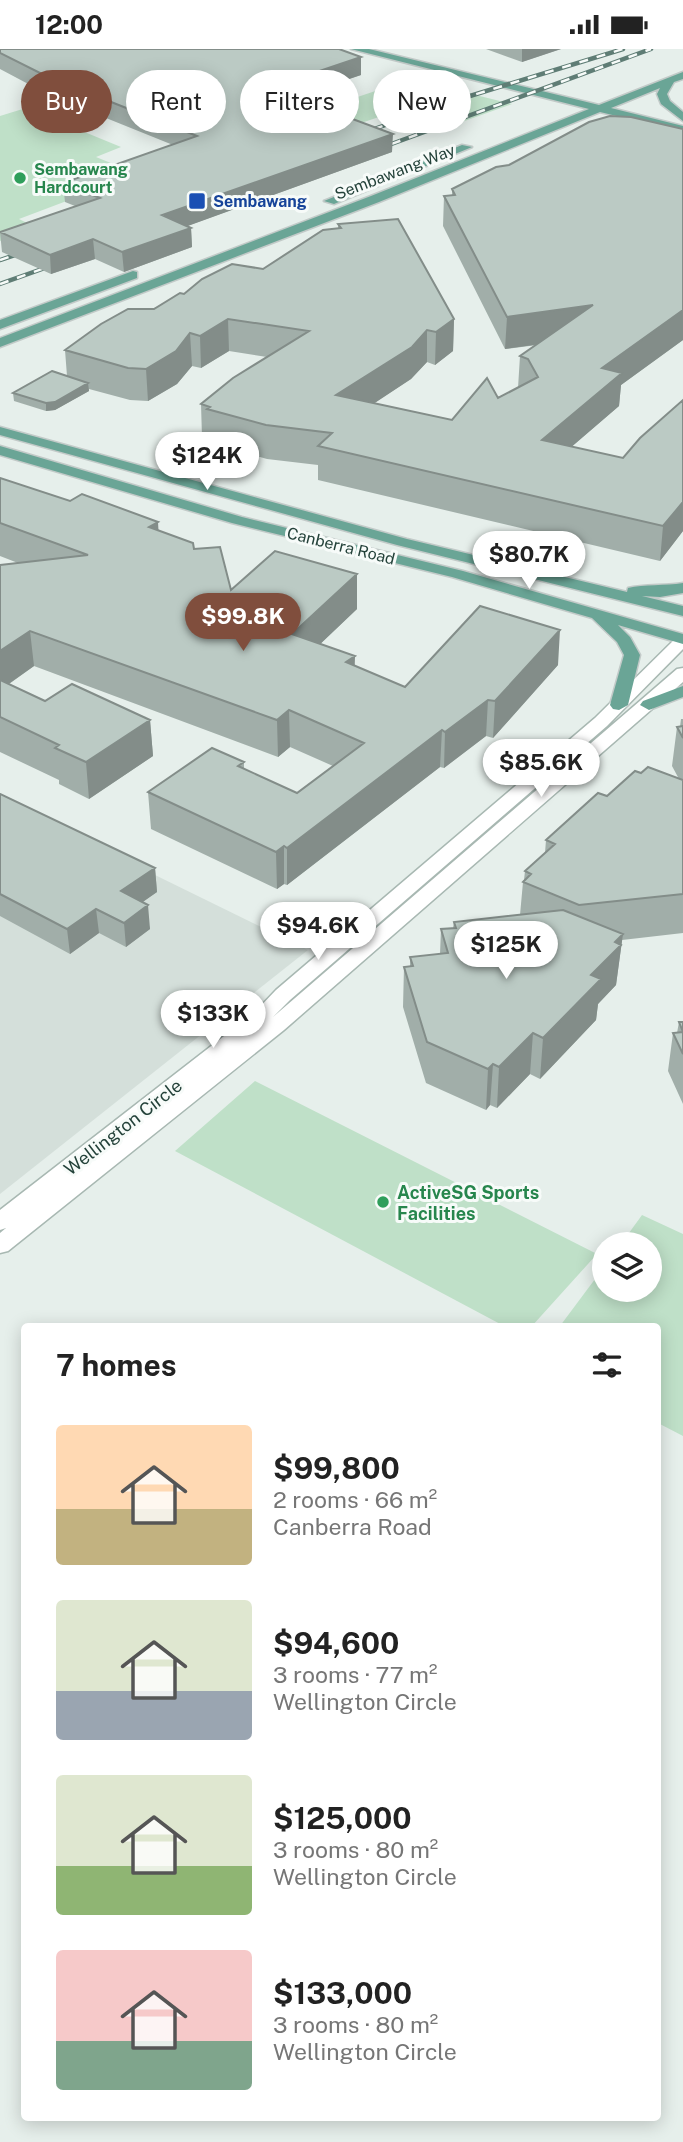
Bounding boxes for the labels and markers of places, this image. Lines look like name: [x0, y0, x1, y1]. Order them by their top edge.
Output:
place label: Sembawang Hardcourt: [34, 160, 128, 197]
marker: Sembawang Hardcourt: [12, 170, 28, 186]
marker: Sembawang: [187, 191, 207, 211]
place label: Sembawang: [213, 192, 307, 211]
pin: $124K: [158, 433, 256, 492]
pin: $80.7K: [472, 531, 586, 591]
pin: $99.8K: [186, 593, 300, 653]
pin: $85.6K: [484, 739, 598, 799]
pin: $94.6K: [261, 902, 375, 962]
pin: $125K: [457, 921, 555, 981]
pin: $133K: [164, 991, 262, 1050]
place label: ActiveSG Sports Facilities: [397, 1182, 539, 1224]
marker: ActiveSG Sports Facilities: [375, 1194, 391, 1210]

